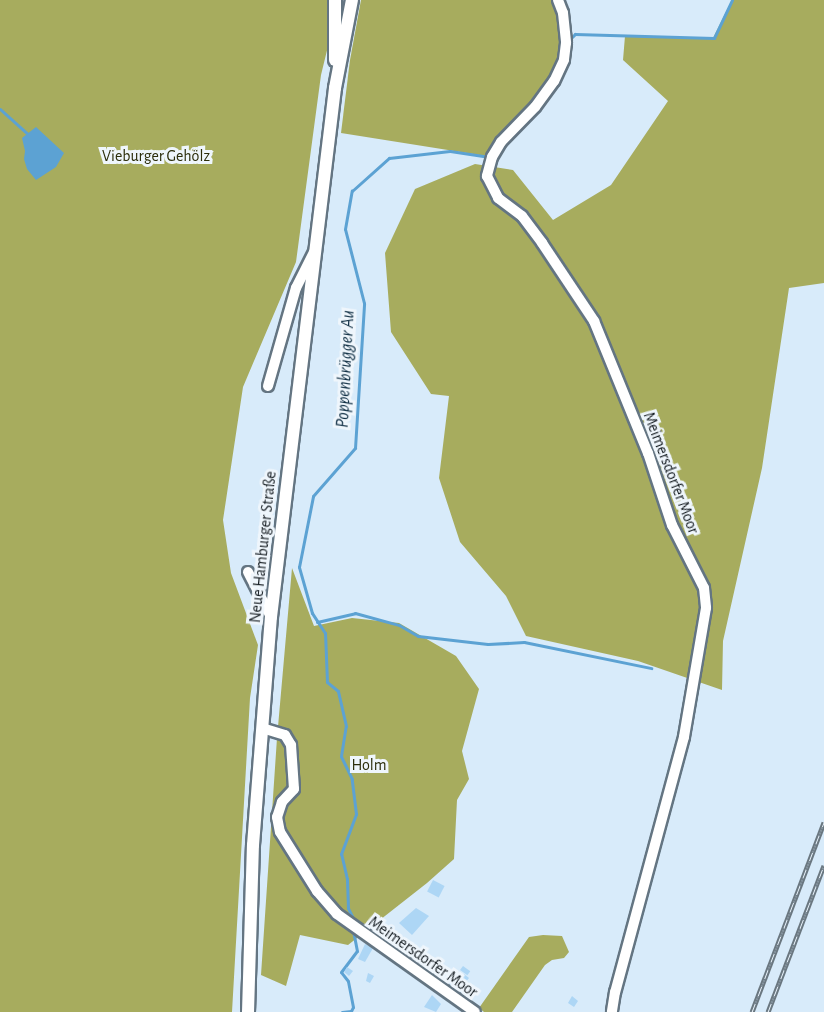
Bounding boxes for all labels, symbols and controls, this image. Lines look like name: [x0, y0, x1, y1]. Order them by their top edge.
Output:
park label: Vieburger Gehölz: [102, 146, 210, 166]
water label: Poppenbrügger Au: [332, 310, 360, 428]
street label: Meimersdorfer Moor: [639, 409, 703, 537]
street label: Neue Hamburger Straße: [245, 470, 281, 624]
park label: Holm: [351, 755, 387, 775]
street label: Meimersdorfer Moor: [365, 912, 481, 1002]

